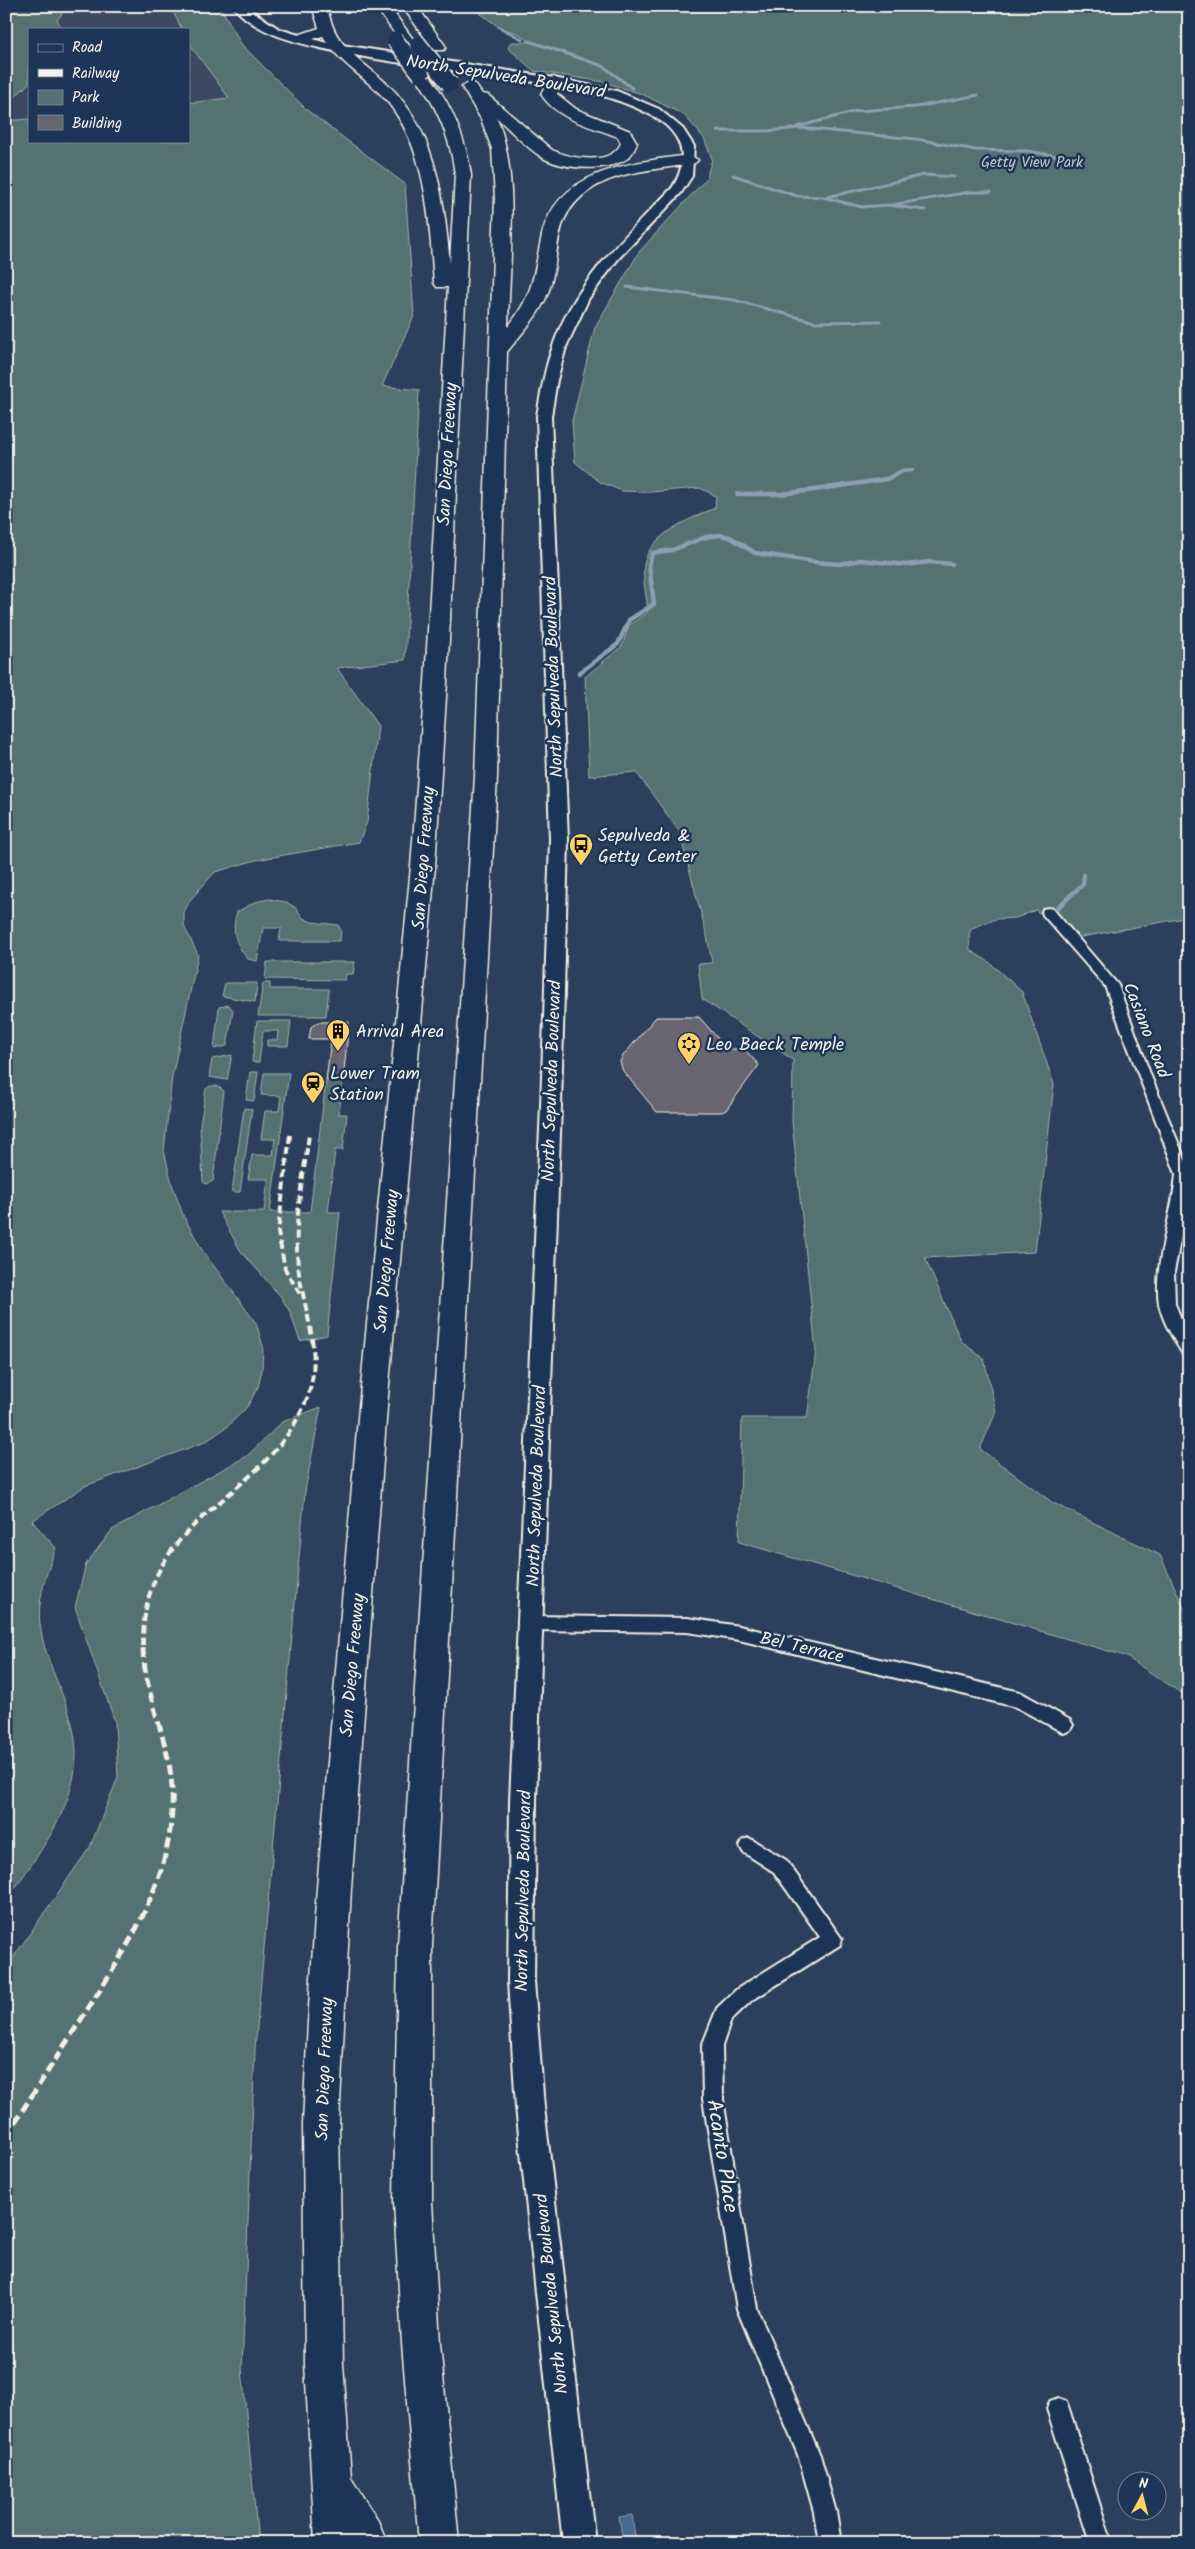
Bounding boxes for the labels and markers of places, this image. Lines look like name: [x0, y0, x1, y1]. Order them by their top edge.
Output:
place label: Sepulveda & Getty Center: [598, 822, 697, 872]
bus stop icon: Sepulveda & Getty Center: [568, 832, 594, 866]
building icon: Arrival Area: [325, 1018, 351, 1052]
place label: Arrival Area: [356, 1018, 444, 1047]
synagogue icon: Leo Baeck Temple: [676, 1031, 702, 1065]
place label: Leo Baeck Temple: [706, 1031, 844, 1060]
place label: Lower Tram Station: [330, 1060, 420, 1110]
station icon: Lower Tram Station: [300, 1070, 326, 1104]

